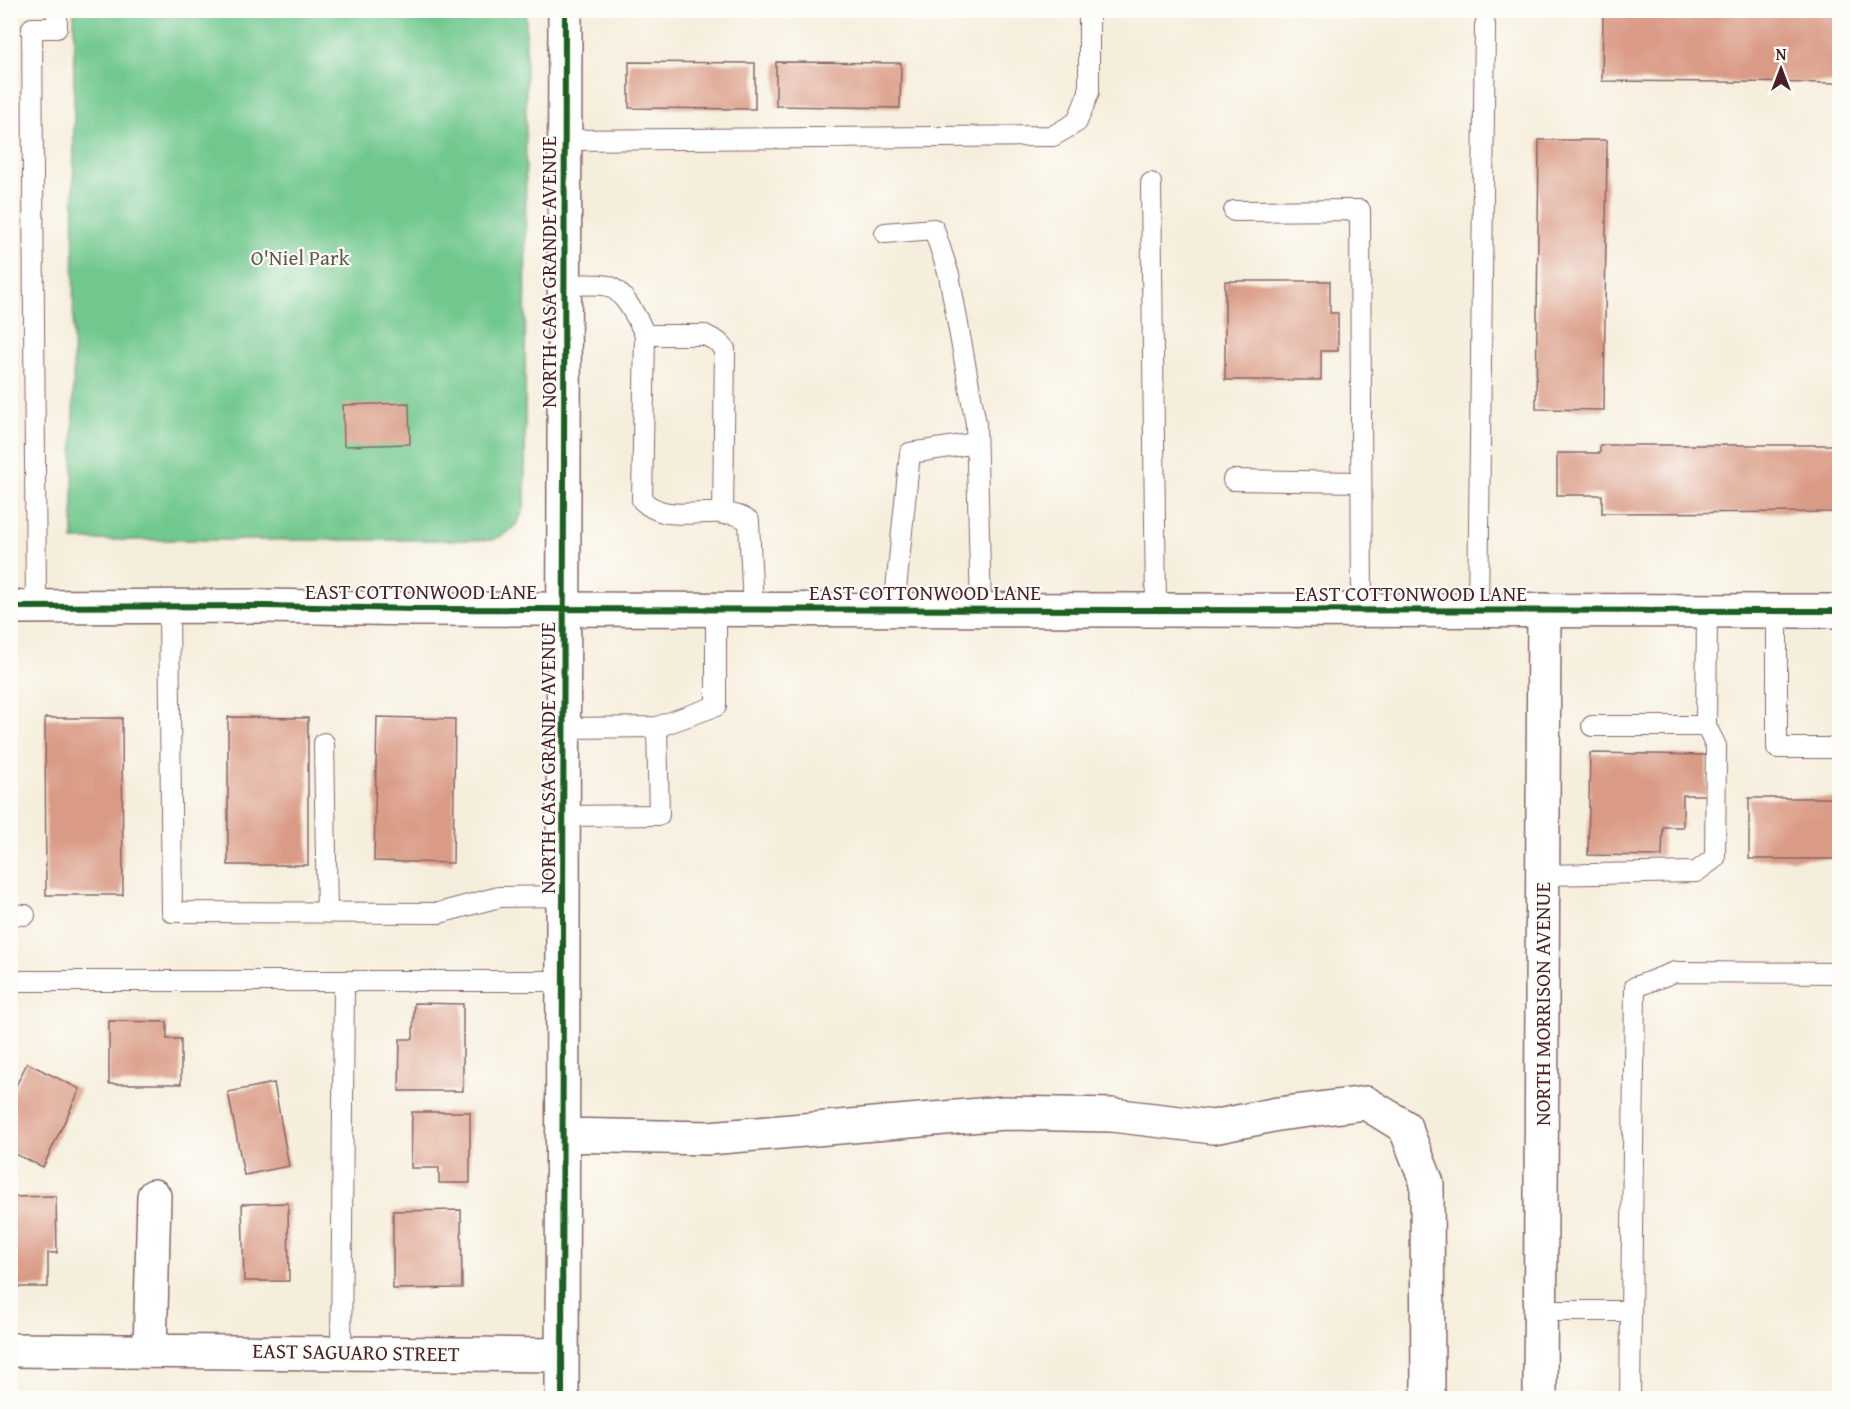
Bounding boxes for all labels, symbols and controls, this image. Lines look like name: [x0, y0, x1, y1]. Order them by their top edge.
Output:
north arrow: [1751, 39, 1811, 99]
text: N: [1776, 42, 1787, 66]
street label: NORTH CASA GRANDE AVENUE: [533, 136, 564, 408]
park label: O'Niel Park: [251, 242, 350, 273]
street label: EAST COTTONWOOD LANE: [305, 576, 537, 607]
street label: EAST COTTONWOOD LANE: [809, 577, 1041, 608]
street label: EAST COTTONWOOD LANE: [1295, 578, 1527, 609]
street label: NORTH CASA GRANDE AVENUE: [532, 622, 563, 894]
street label: NORTH MORRISON AVENUE: [1527, 882, 1558, 1126]
street label: EAST SAGUARO STREET: [252, 1335, 460, 1369]

